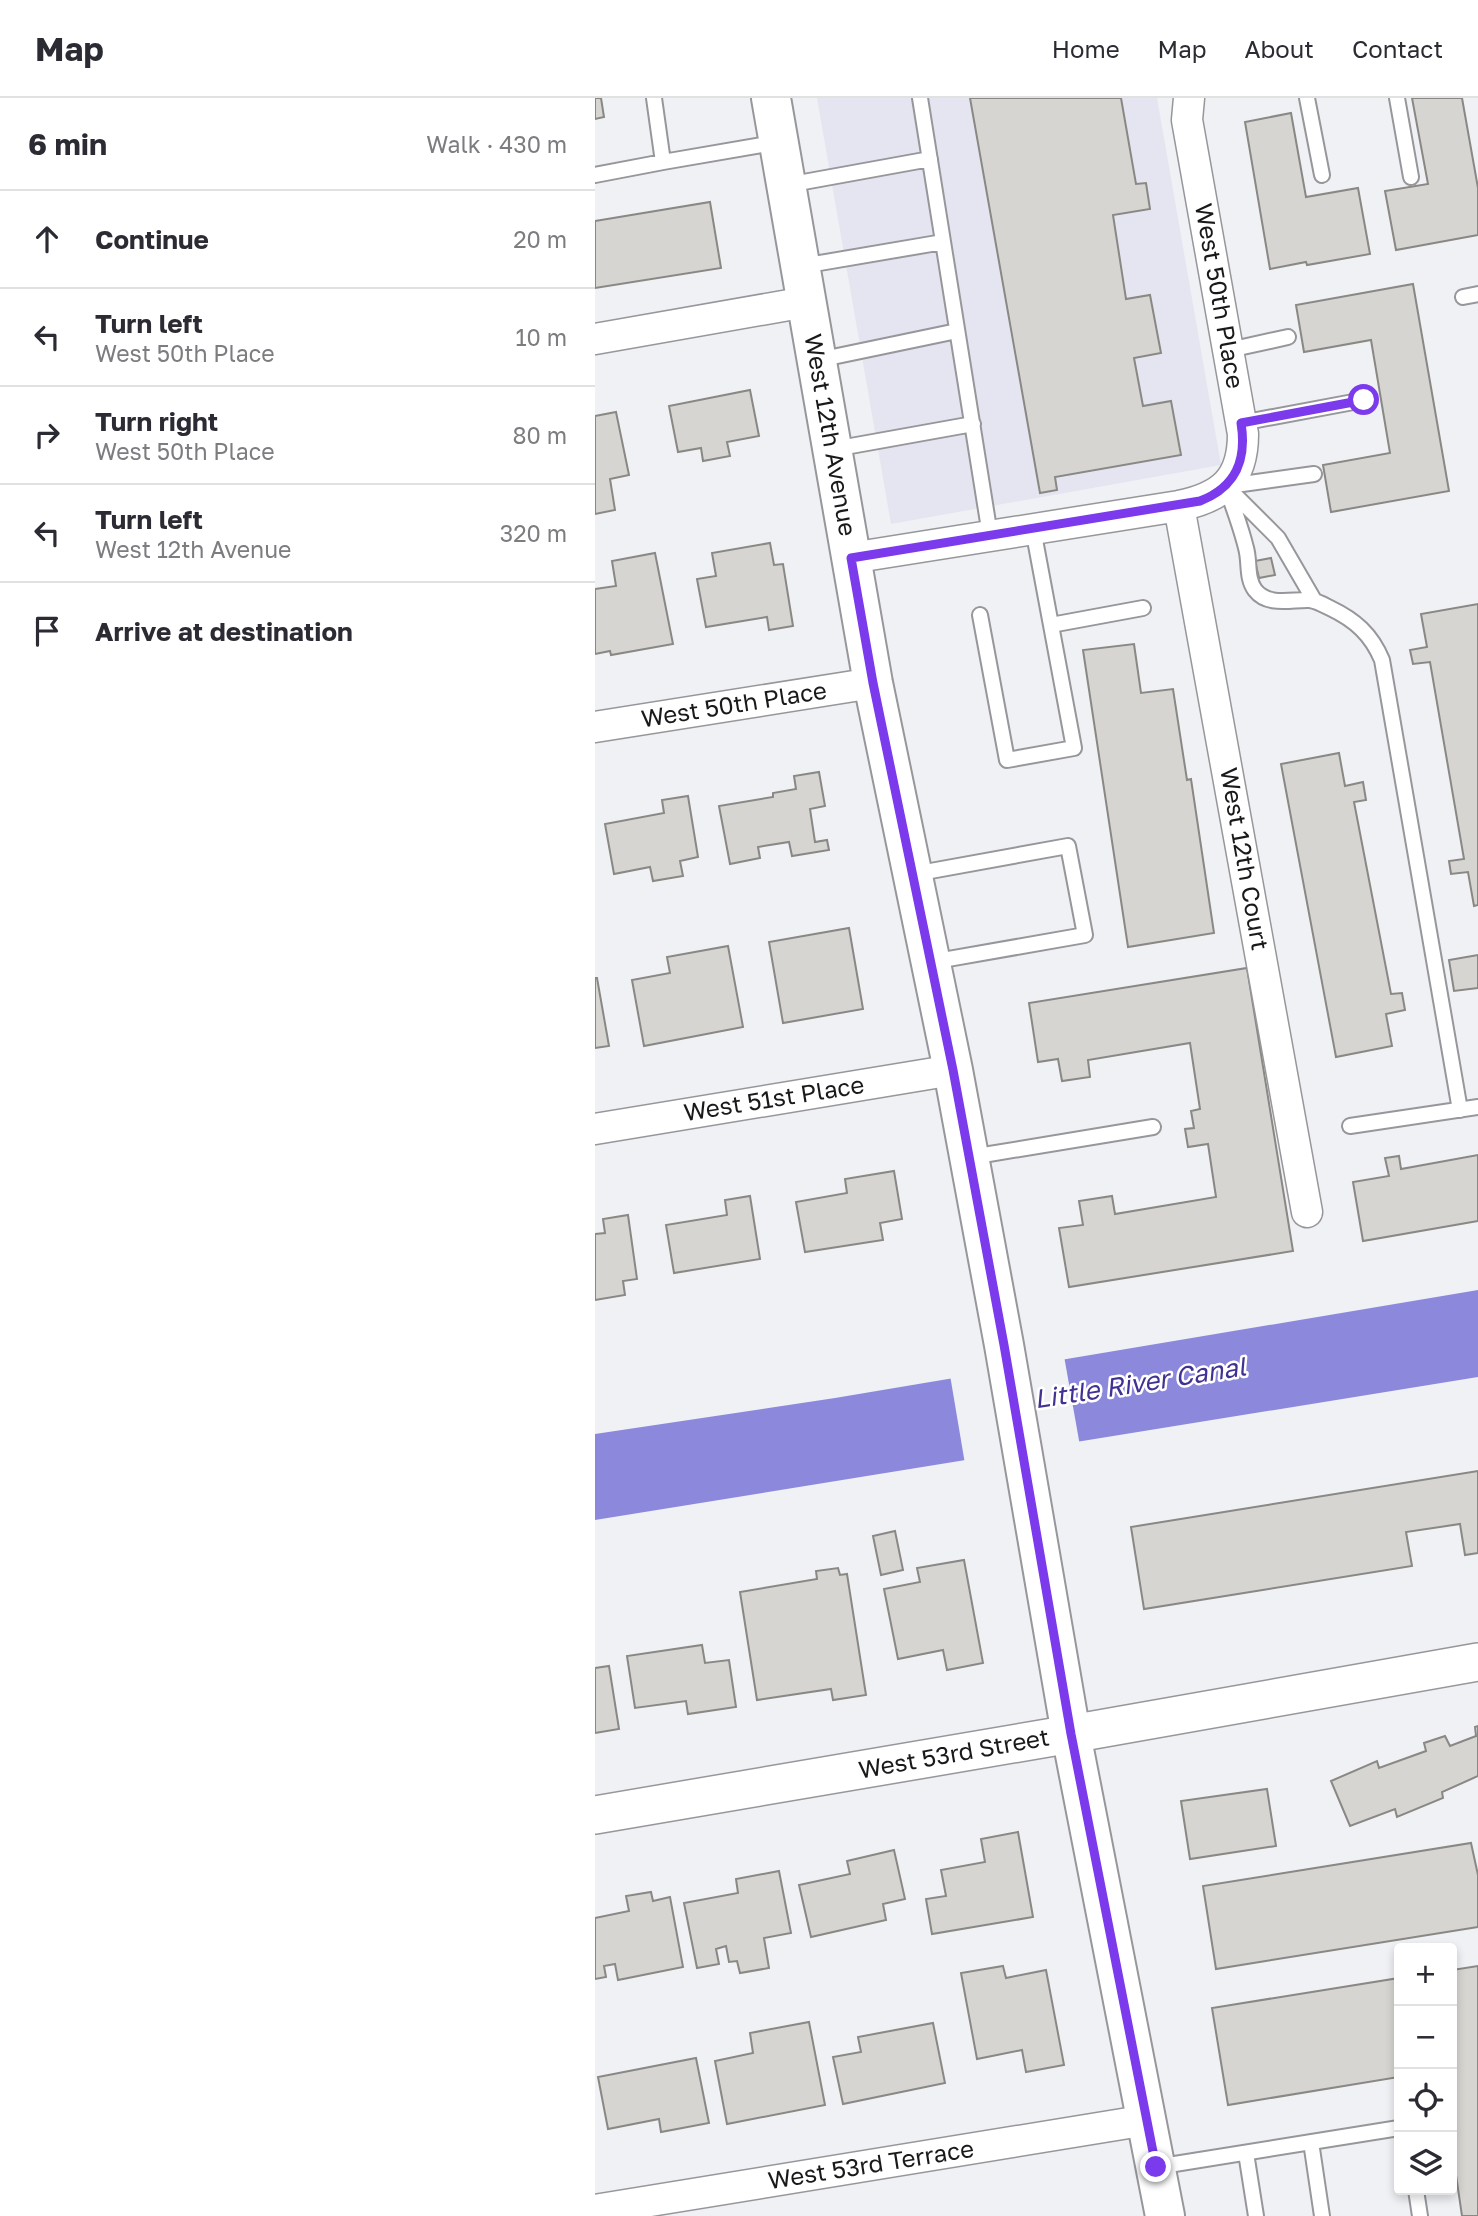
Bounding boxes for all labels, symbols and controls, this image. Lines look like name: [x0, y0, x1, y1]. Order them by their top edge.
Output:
text: Map: [35, 29, 104, 68]
text: Home: [1052, 34, 1120, 63]
text: Map: [1158, 34, 1207, 63]
text: About: [1245, 34, 1314, 63]
text: Contact: [1352, 34, 1443, 63]
text: 6 min: [28, 126, 107, 162]
text: Walk · 430 m: [426, 130, 567, 158]
street label: West 50th Place: [1190, 201, 1251, 391]
icon: ahead: [28, 220, 66, 258]
text: Continue: [95, 224, 209, 255]
text: 20 m: [513, 225, 567, 253]
text: Turn left: [95, 308, 203, 339]
icon: left: [28, 318, 66, 356]
text: 10 m: [515, 323, 567, 351]
street label: West 12th Avenue: [799, 331, 864, 538]
text: West 50th Place: [95, 339, 275, 367]
route start: [1348, 384, 1379, 415]
text: Turn right: [95, 406, 218, 437]
icon: right: [28, 416, 66, 454]
text: 80 m: [513, 421, 567, 449]
text: West 50th Place: [95, 437, 275, 465]
text: Turn left: [95, 504, 203, 535]
icon: left: [28, 514, 66, 552]
text: 320 m: [500, 519, 567, 547]
text: West 12th Avenue: [95, 535, 291, 563]
icon: arrive: [28, 612, 66, 650]
text: Arrive at destination: [95, 616, 353, 647]
street label: West 50th Place: [639, 675, 829, 733]
street label: West 12th Court: [1215, 765, 1276, 952]
street label: West 51st Place: [682, 1069, 866, 1126]
water label: Little River Canal: [1032, 1350, 1250, 1415]
street label: West 53rd Street: [856, 1721, 1051, 1784]
map controls: [1394, 1943, 1457, 2195]
button: +: [1394, 1943, 1457, 2006]
button: −: [1394, 2006, 1457, 2069]
button: locate: [1394, 2069, 1457, 2132]
button: layers: [1394, 2132, 1457, 2195]
street label: West 53rd Terrace: [766, 2133, 976, 2194]
route end: [1140, 2151, 1171, 2182]

